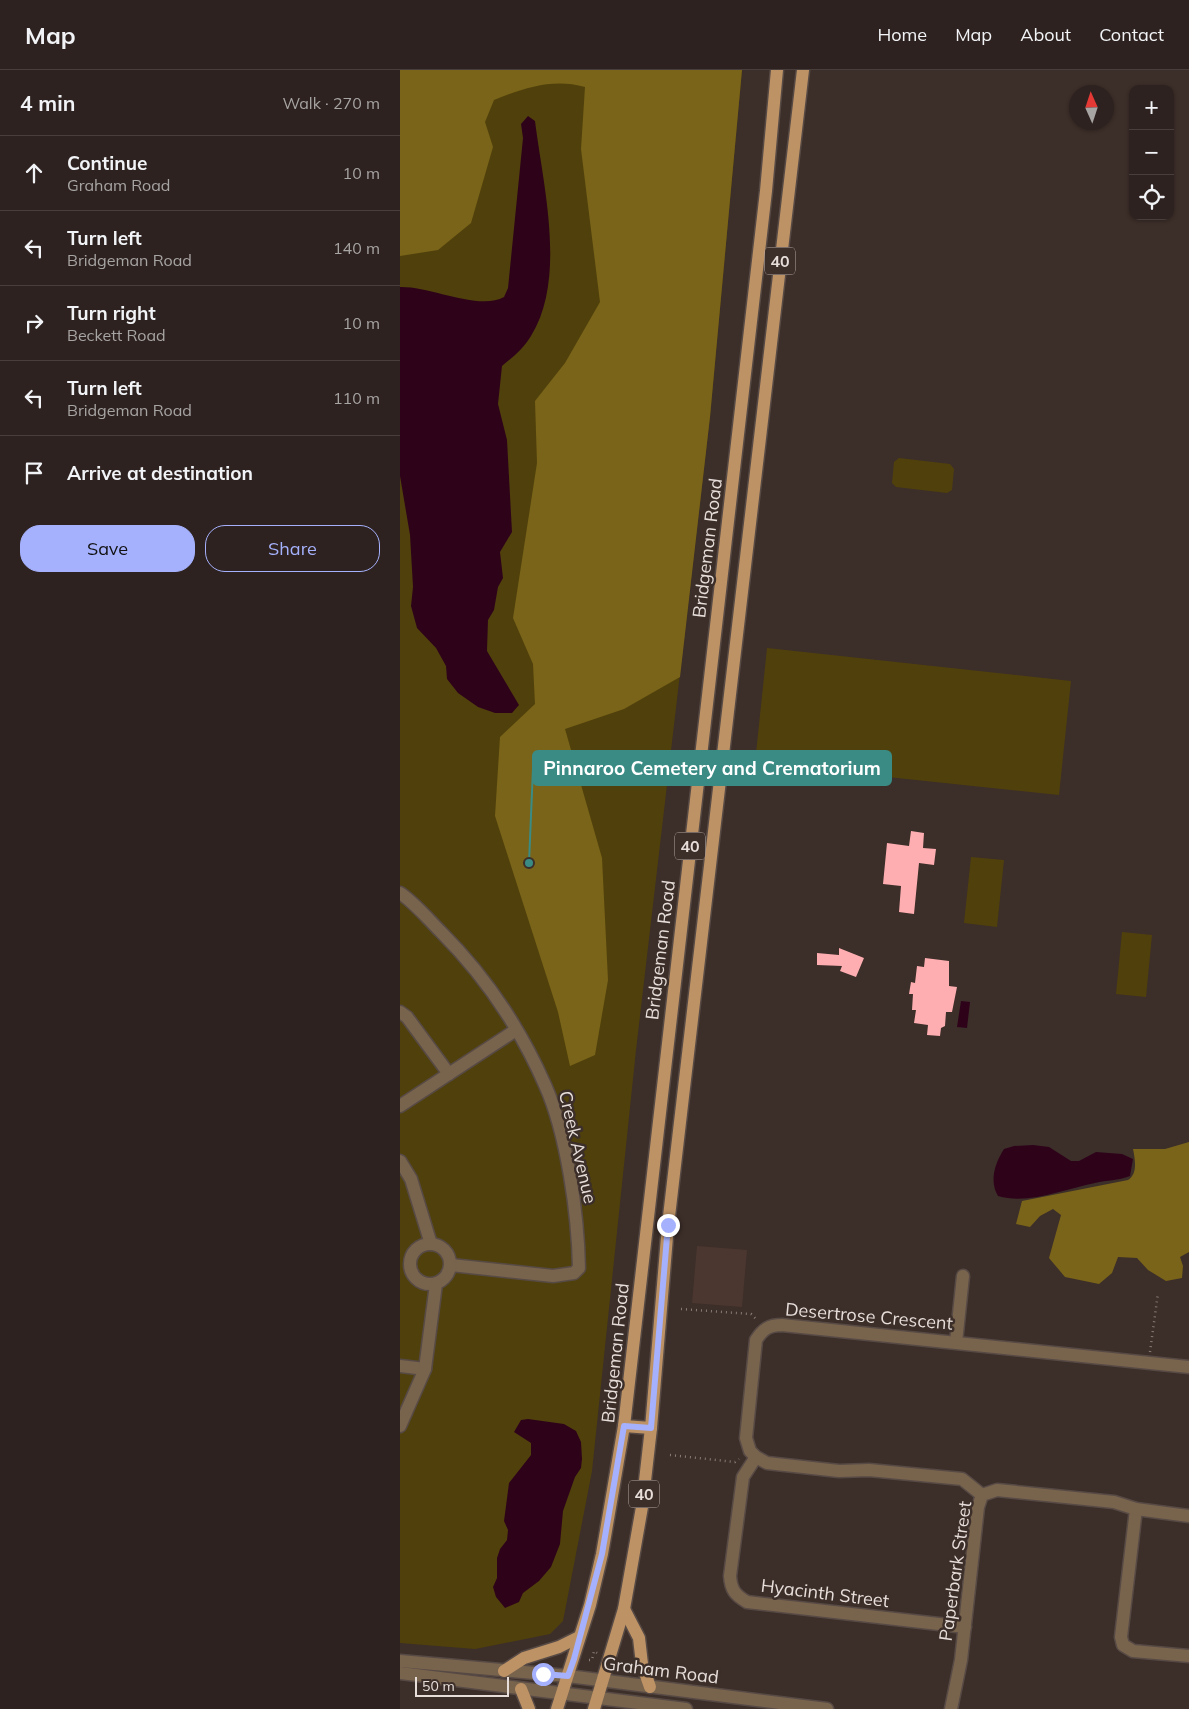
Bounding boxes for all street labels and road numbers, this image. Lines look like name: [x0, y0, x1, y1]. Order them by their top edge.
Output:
road number: 40: [765, 248, 795, 275]
street label: Bridgeman Road: [687, 477, 727, 619]
road number: 40: [675, 832, 705, 859]
street label: Bridgeman Road: [640, 879, 680, 1021]
street label: Creek Avenue: [554, 1088, 602, 1206]
street label: Bridgeman Road: [596, 1282, 634, 1424]
street label: Desertrose Crescent: [784, 1297, 954, 1335]
road number: 40: [629, 1480, 659, 1508]
street label: Paperbark Street: [934, 1500, 976, 1642]
street label: Hyacinth Street: [760, 1574, 890, 1612]
street label: Graham Road: [602, 1651, 720, 1689]

